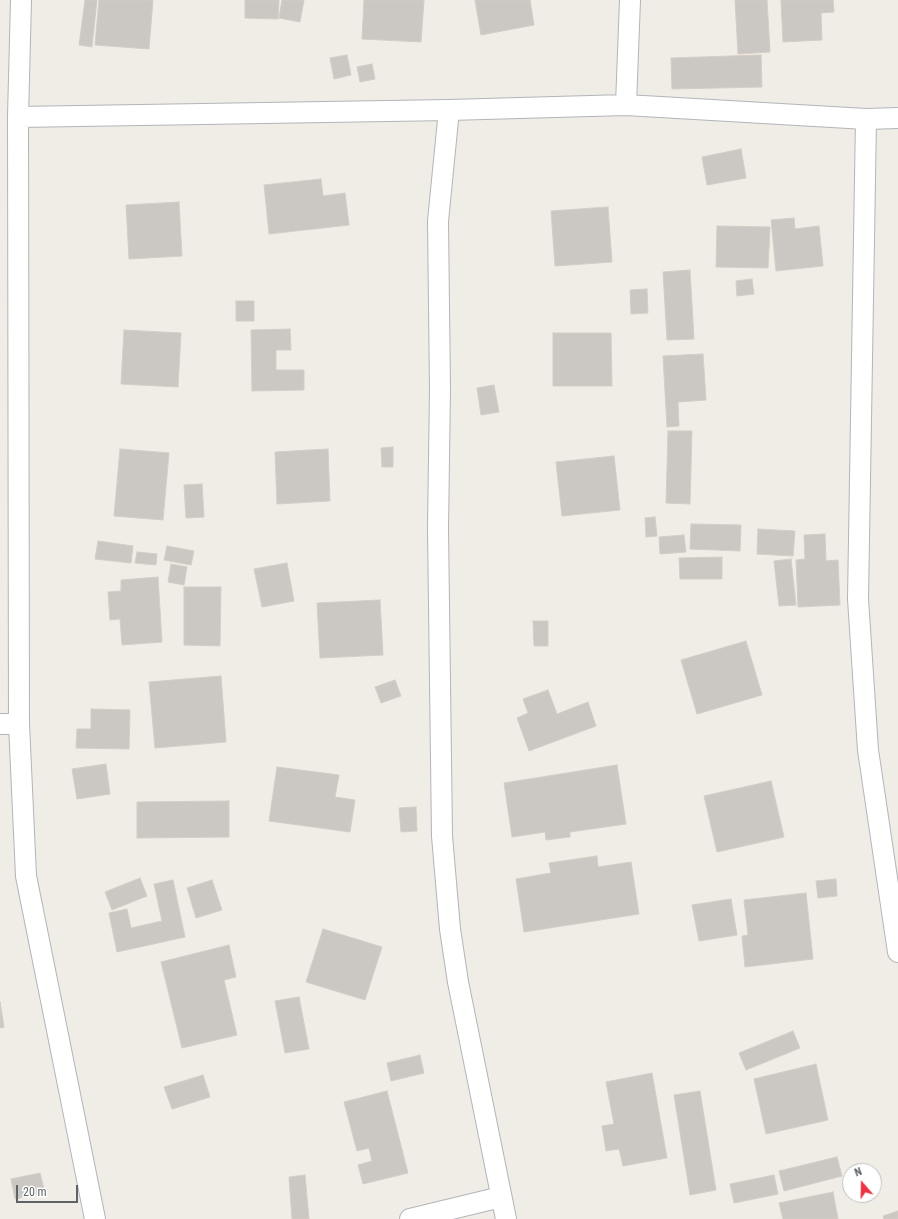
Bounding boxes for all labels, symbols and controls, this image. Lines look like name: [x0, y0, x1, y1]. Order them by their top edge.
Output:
north arrow: [842, 1163, 882, 1203]
text: N: [853, 1165, 863, 1179]
scale bar: [18, 1177, 80, 1203]
text: 20 m: [23, 1185, 47, 1199]

